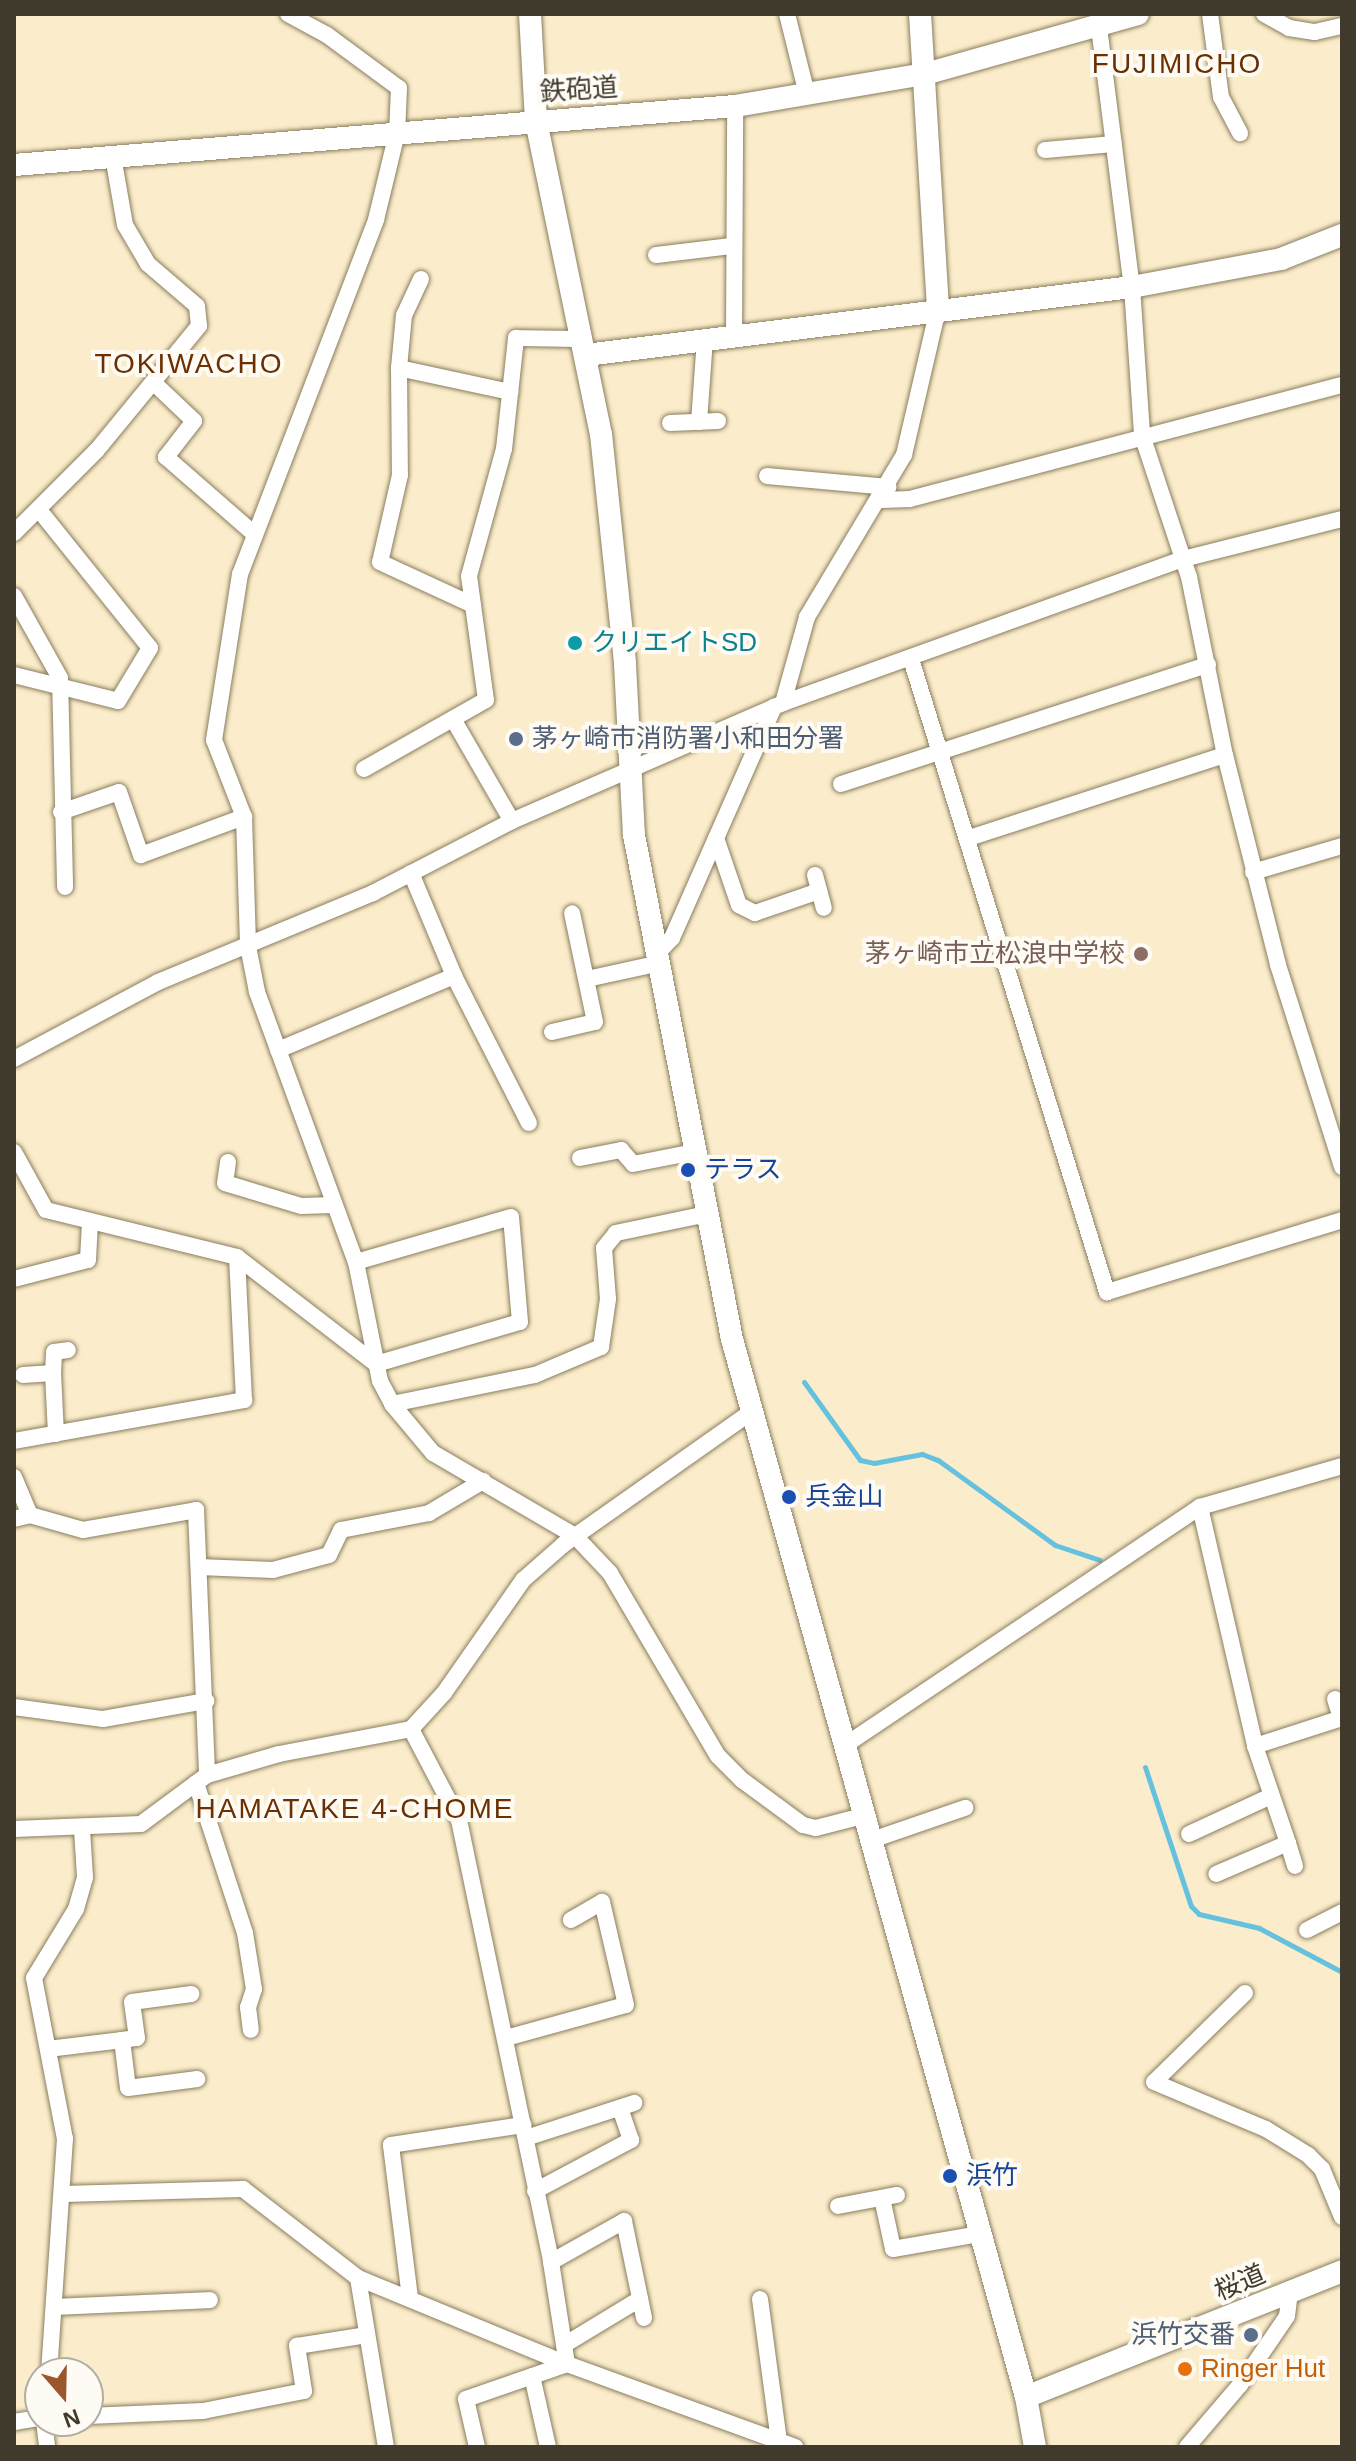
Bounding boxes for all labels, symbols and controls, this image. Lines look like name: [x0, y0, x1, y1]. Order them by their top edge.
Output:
district label: FUJIMICHO: [1092, 47, 1262, 81]
street label: 鉄砲道: [539, 72, 619, 108]
district label: TOKIWACHO: [94, 347, 284, 381]
place label: クリエイトSD: [591, 627, 757, 659]
marker: クリエイトSD: [566, 634, 584, 652]
place label: 茅ヶ崎市消防署小和田分署: [532, 723, 844, 755]
marker: 茅ヶ崎市消防署小和田分署: [507, 730, 525, 748]
place label: 茅ヶ崎市立松浪中学校: [865, 938, 1125, 970]
marker: 茅ヶ崎市立松浪中学校: [1132, 945, 1150, 963]
place label: テラス: [704, 1154, 782, 1186]
marker: テラス: [679, 1161, 697, 1179]
place label: 兵金山: [805, 1481, 883, 1513]
marker: 兵金山: [780, 1488, 798, 1506]
district label: HAMATAKE 4-CHOME: [196, 1792, 514, 1826]
place label: 浜竹: [966, 2160, 1018, 2192]
marker: 浜竹: [941, 2167, 959, 2185]
street label: 桜道: [1210, 2258, 1270, 2308]
place label: 浜竹交番: [1131, 2319, 1235, 2351]
marker: 浜竹交番: [1242, 2326, 1260, 2344]
place label: Ringer Hut: [1201, 2353, 1325, 2385]
north arrow: [24, 2357, 104, 2437]
marker: Ringer Hut: [1176, 2360, 1194, 2378]
text: N: [60, 2404, 83, 2433]

